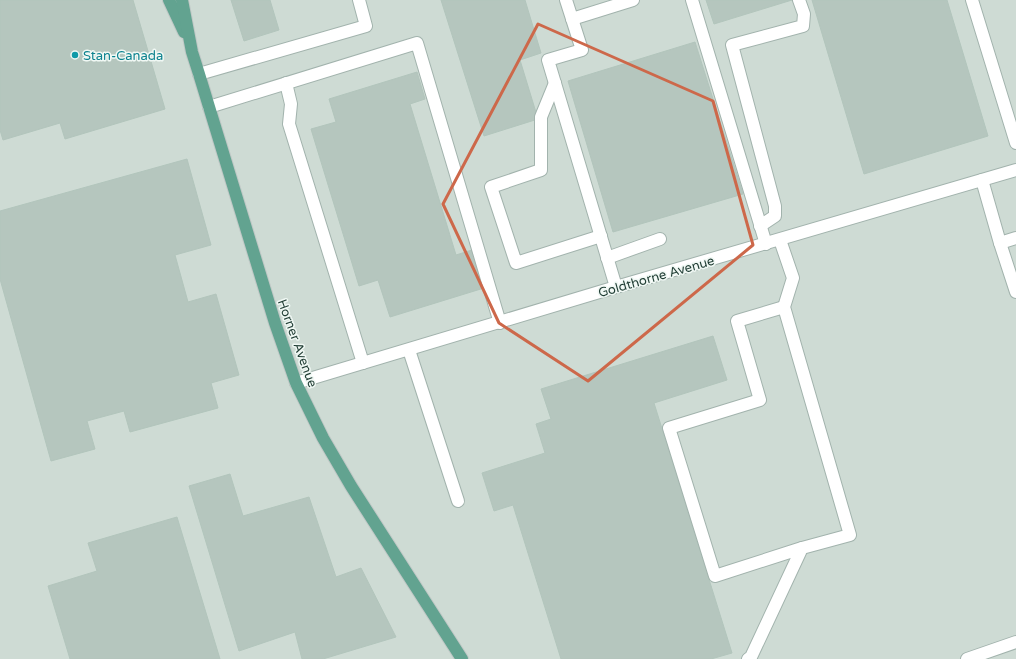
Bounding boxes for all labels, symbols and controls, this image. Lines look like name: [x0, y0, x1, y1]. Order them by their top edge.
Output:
place label: Stan-Canada: [83, 48, 163, 64]
marker: Stan-Canada: [70, 50, 80, 60]
street label: Goldthorne Avenue: [596, 253, 716, 301]
street label: Horner Avenue: [274, 297, 320, 390]

